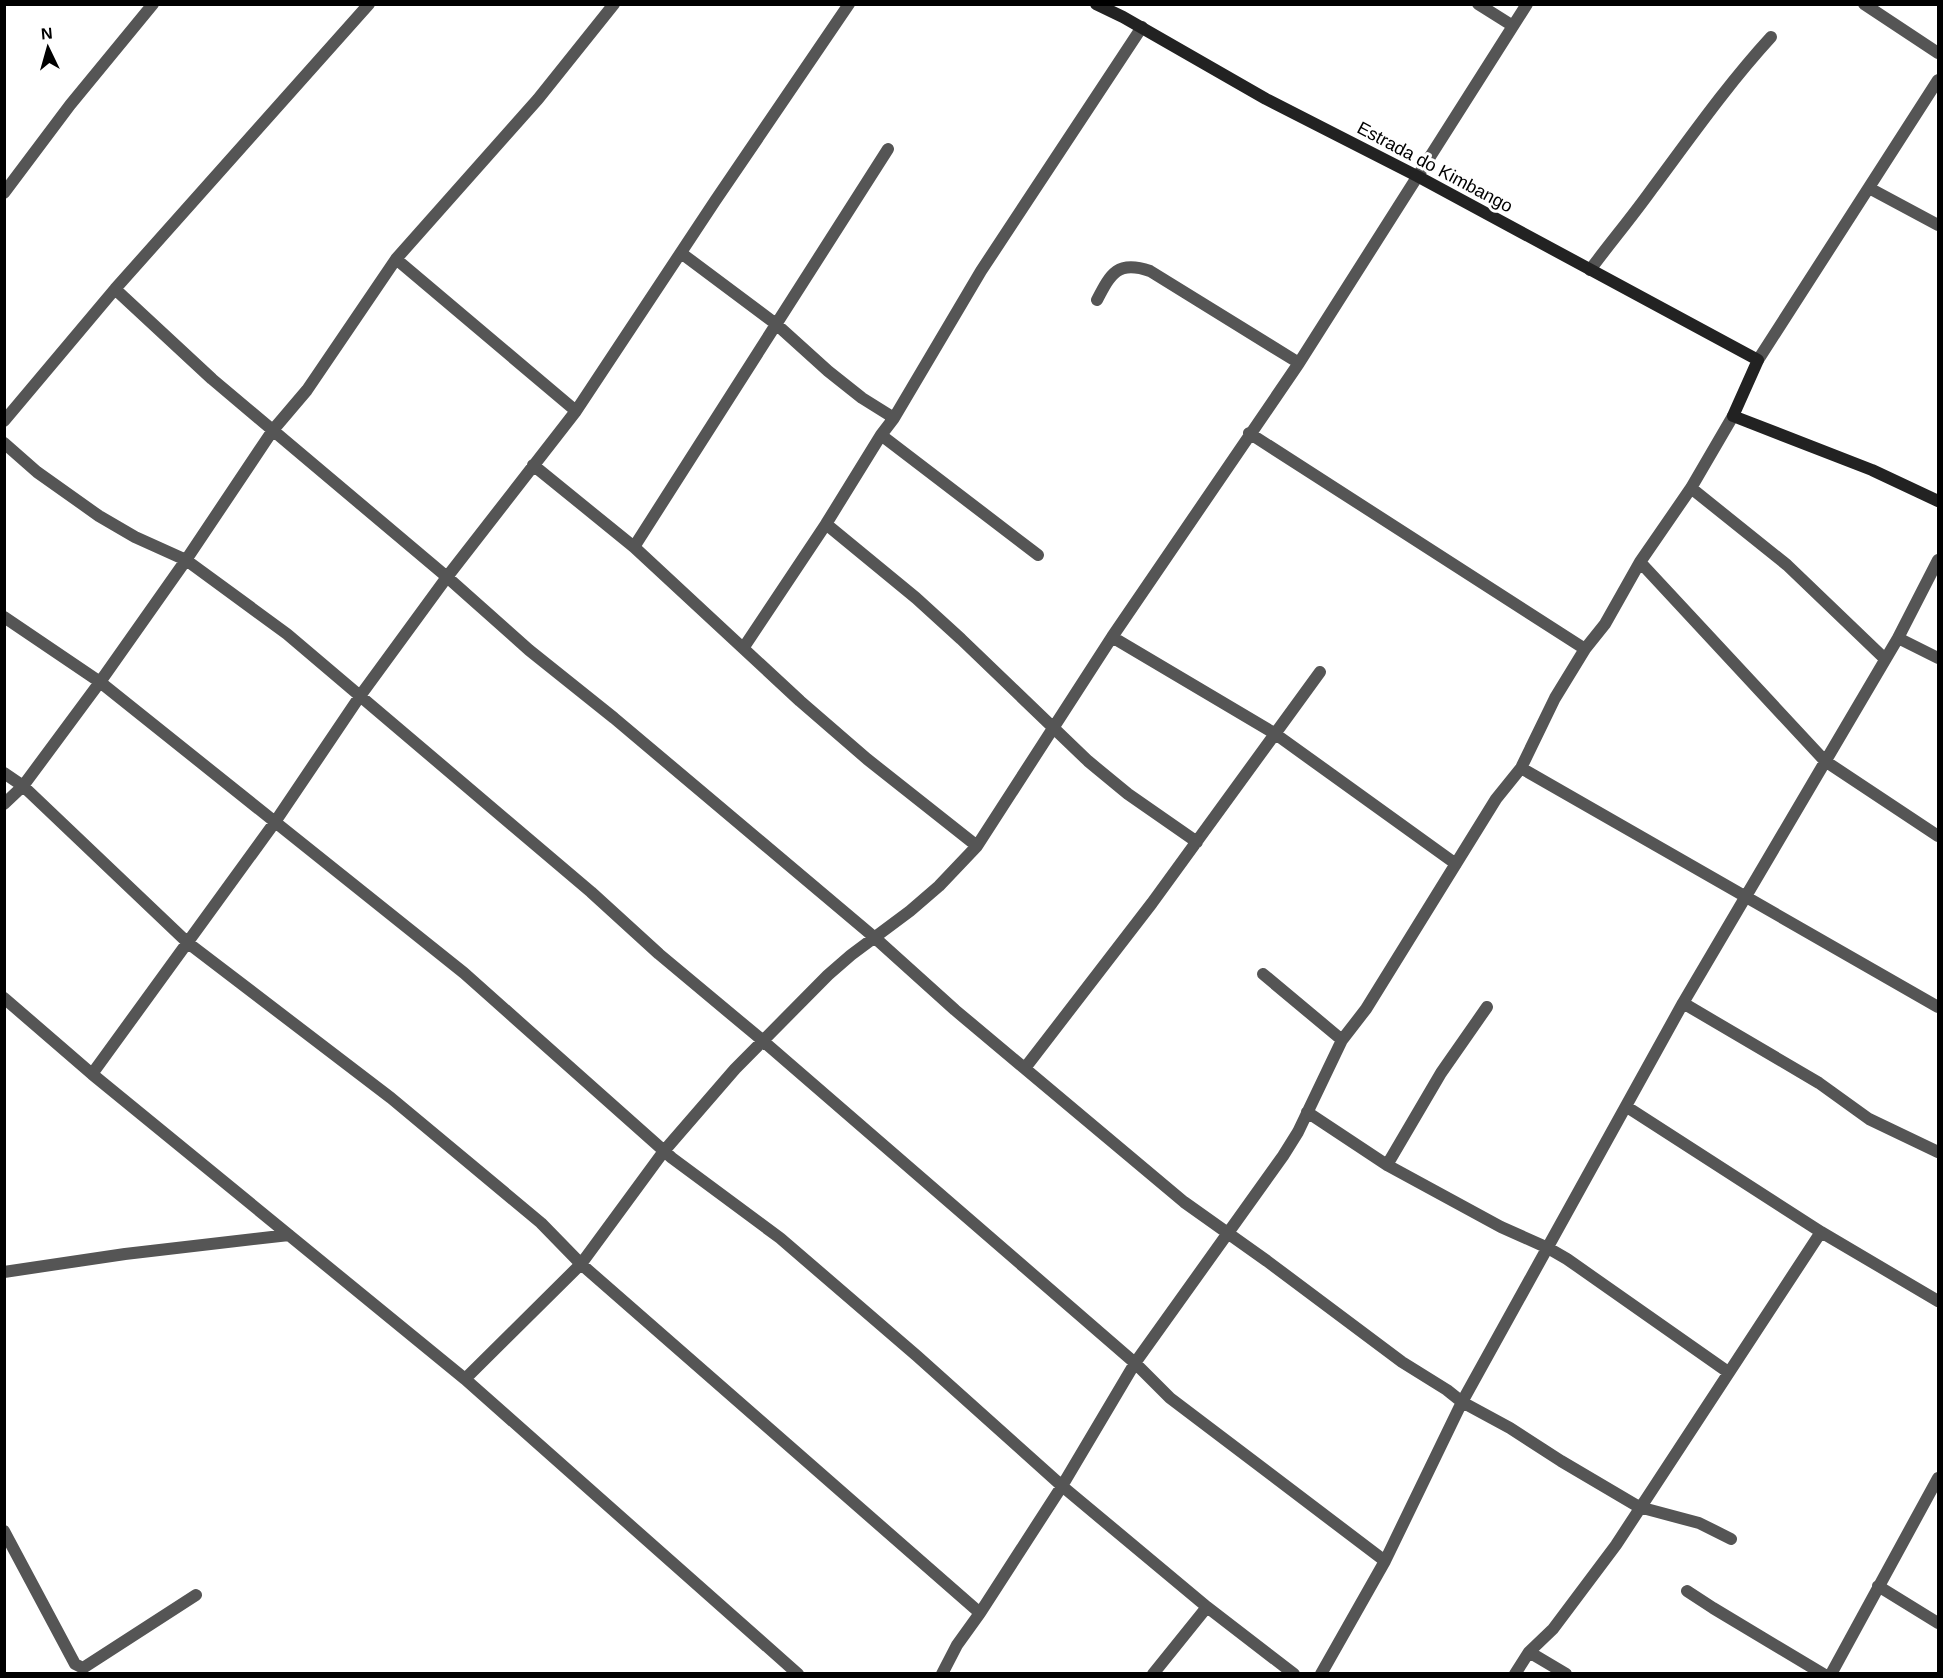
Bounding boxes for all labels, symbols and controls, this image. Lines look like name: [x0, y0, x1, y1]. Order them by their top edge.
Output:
north arrow: [18, 18, 78, 78]
text: N: [40, 25, 53, 43]
street label: Estrada do Kimbango: [1354, 118, 1516, 216]

